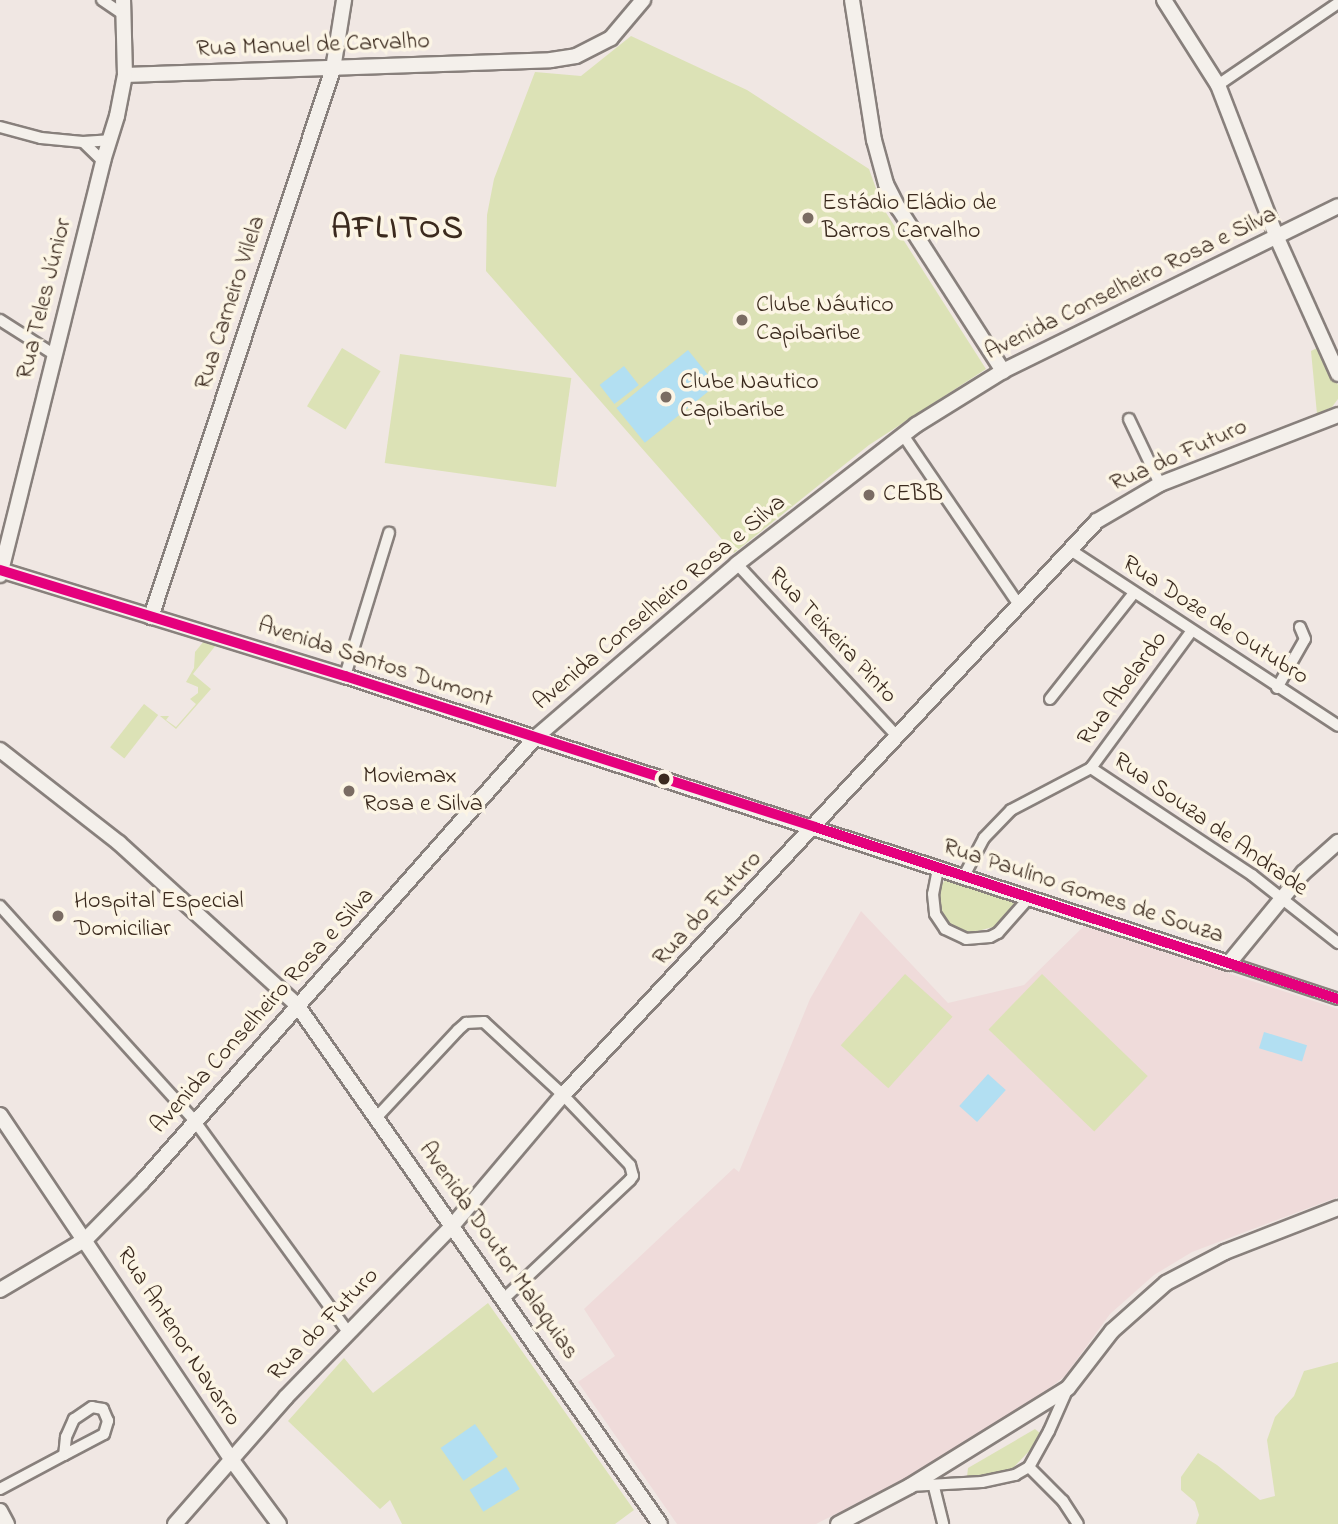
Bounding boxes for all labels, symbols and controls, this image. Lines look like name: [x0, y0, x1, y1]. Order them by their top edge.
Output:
street label: Rua Manuel de Carvalho: [196, 28, 430, 64]
place label: Estádio Eládio de Barros Carvalho: [822, 190, 997, 246]
street label: Avenida Conselheiro Rosa e Silva: [981, 201, 1281, 367]
marker: Estádio Eládio de Barros Carvalho: [800, 210, 816, 226]
district label: AFLITOS: [332, 211, 464, 249]
street label: Rua Carneiro Vilela: [189, 213, 273, 393]
street label: Rua Teles Júnior: [11, 216, 79, 382]
place label: Clube Náutico Capibaribe: [756, 292, 894, 348]
marker: Clube Náutico Capibaribe: [734, 312, 750, 328]
place label: Clube Nautico Capibaribe: [680, 369, 819, 425]
marker: Clube Nautico Capibaribe: [658, 389, 674, 405]
street label: Rua do Futuro: [1106, 413, 1252, 499]
place label: CEBB: [883, 481, 943, 509]
marker: CEBB: [861, 487, 877, 503]
street label: Avenida Conselheiro Rosa e Silva: [528, 489, 792, 717]
street label: Rua Doze de Outubro: [1116, 550, 1314, 692]
street label: Rua Teixeira Pinto: [761, 562, 903, 710]
street label: Avenida Santos Dumont: [254, 611, 496, 715]
street label: Rua Abelardo: [1072, 626, 1174, 752]
street label: Rua Souza de Andrade: [1107, 747, 1313, 903]
place label: Moviemax Rosa e Silva: [363, 763, 483, 819]
unlabelled marker: [657, 772, 671, 786]
marker: Moviemax Rosa e Silva: [341, 783, 357, 799]
street label: Rua Paulino Gomes de Souza: [939, 833, 1227, 951]
street label: Rua do Futuro: [647, 845, 769, 973]
street label: Avenida Conselheiro Rosa e Silva: [145, 882, 381, 1140]
place label: Hospital Especial Domiciliar: [74, 888, 244, 944]
marker: Hospital Especial Domiciliar: [48, 906, 68, 926]
street label: Avenida Doutor Malaquias: [412, 1136, 584, 1366]
street label: Rua Antenor Navarro: [109, 1242, 247, 1432]
street label: Rua do Futuro: [263, 1262, 385, 1388]

